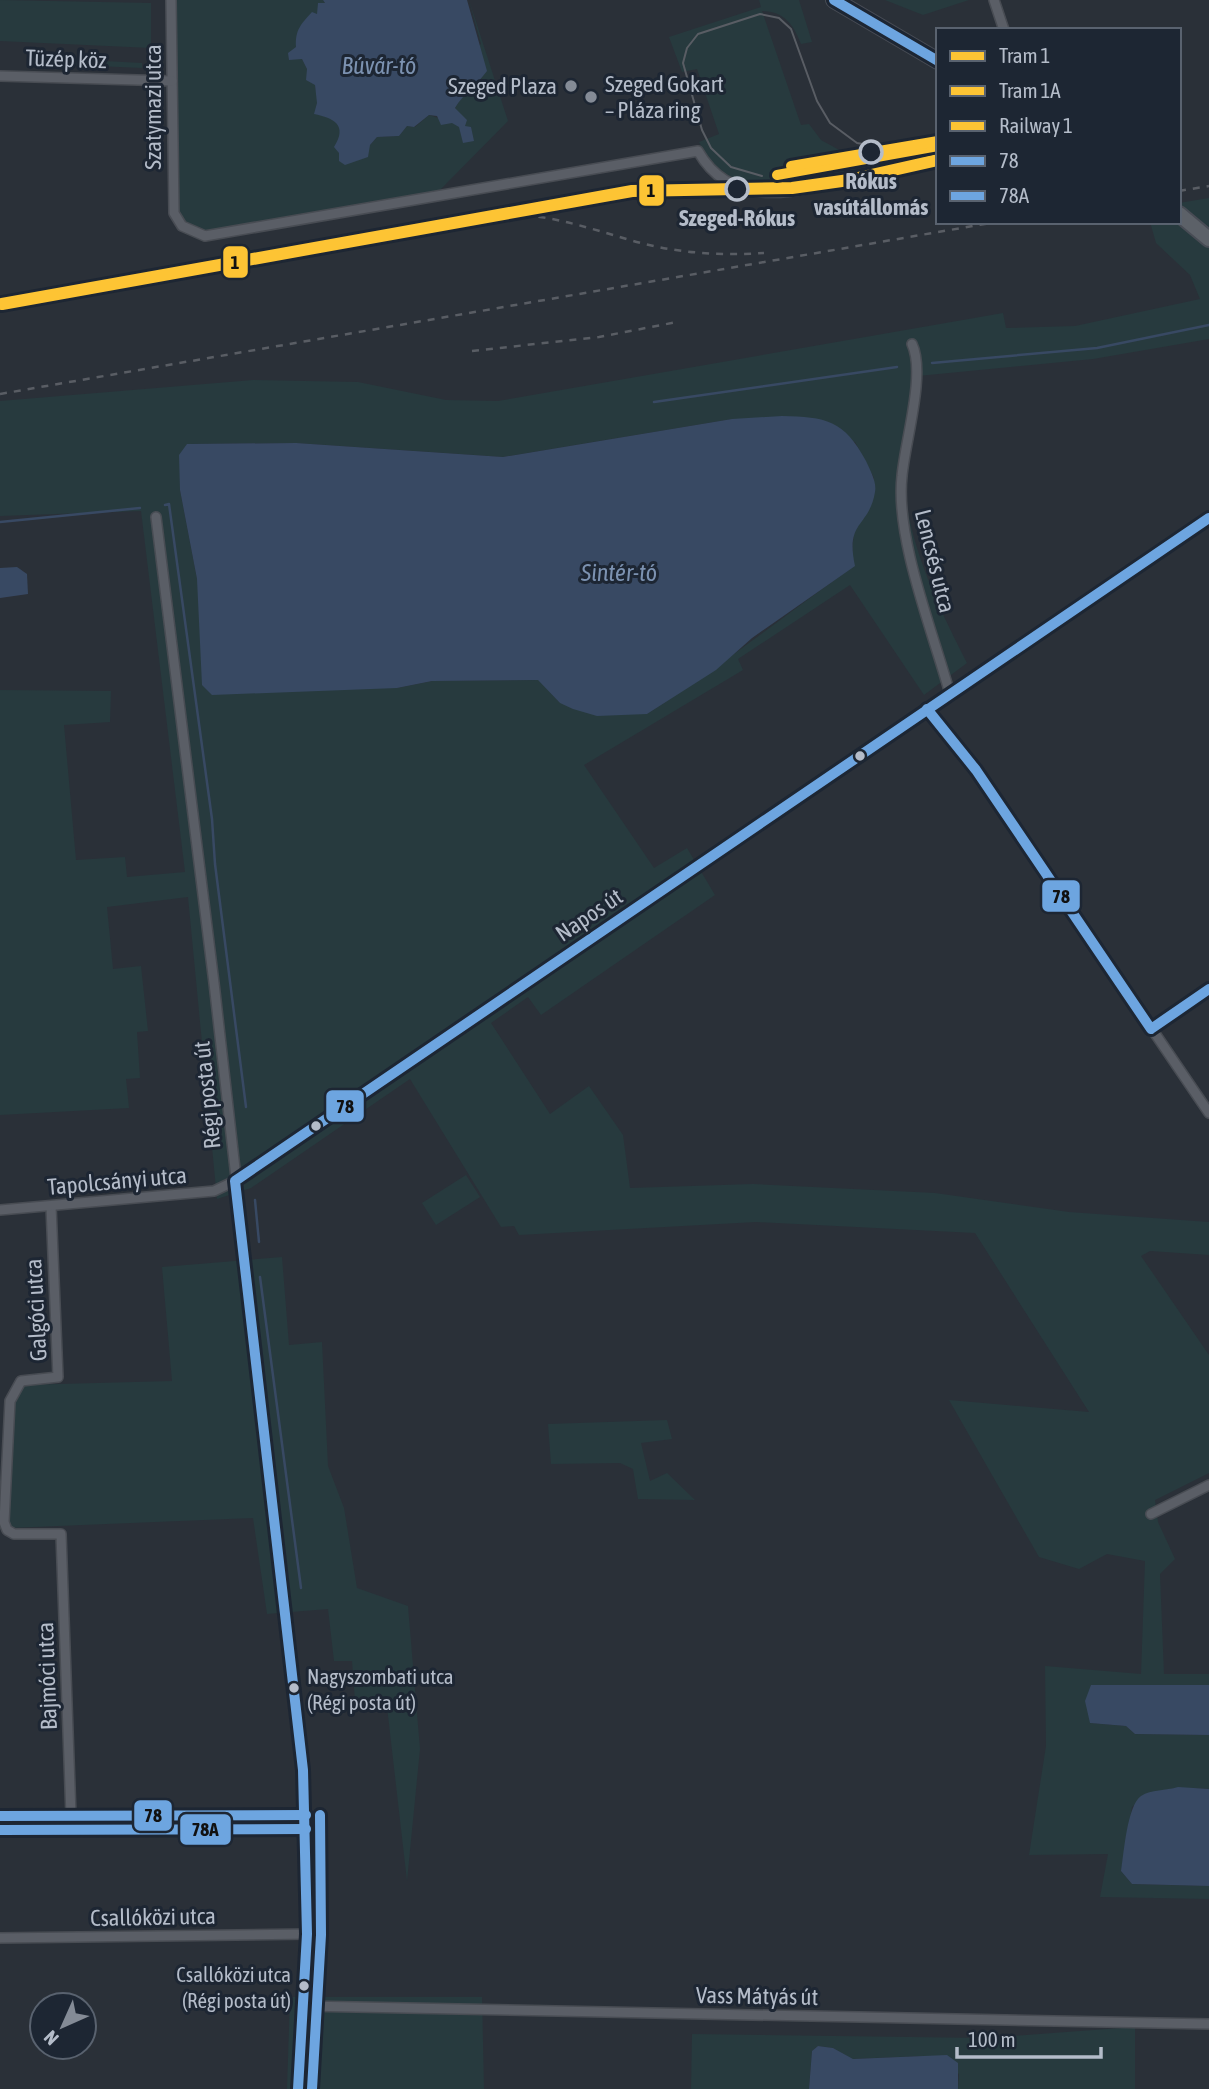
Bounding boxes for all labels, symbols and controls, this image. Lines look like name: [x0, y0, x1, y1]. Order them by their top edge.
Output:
legend: [936, 28, 1181, 224]
text: Tram 1: [999, 43, 1050, 67]
street label: Szatymazi utca: [140, 44, 166, 170]
street label: Tüzép köz: [25, 45, 107, 73]
water label: Búvár-tó: [342, 52, 416, 79]
place label: Szeged Gokart – Pláza ring: [605, 71, 724, 123]
place label: Szeged Plaza: [448, 73, 557, 99]
marker: Szeged Plaza: [563, 78, 579, 94]
text: Tram 1A: [999, 78, 1061, 102]
marker: Szeged Gokart – Pláza ring: [583, 89, 599, 105]
text: Railway 1: [999, 113, 1073, 137]
marker: Rókus vasútállomás: [859, 140, 883, 164]
text: 78: [999, 148, 1019, 172]
place label: Rókus vasútállomás: [814, 168, 928, 220]
line badge: 1: [638, 174, 665, 207]
marker: Szeged-Rókus: [725, 177, 749, 201]
text: 1: [647, 179, 656, 201]
text: 78A: [999, 183, 1030, 207]
place label: Szeged-Rókus: [679, 205, 795, 231]
line badge: 1: [222, 245, 249, 279]
text: 1: [231, 251, 240, 273]
street label: Lencsés utca: [910, 507, 960, 615]
water label: Sintér-tó: [580, 559, 657, 586]
unlabelled marker: [853, 749, 867, 763]
line badge: 78: [1041, 879, 1081, 913]
street label: Napos út: [551, 883, 627, 947]
text: 78: [1052, 885, 1070, 907]
street label: Régi posta út: [188, 1040, 226, 1150]
line badge: 78: [325, 1089, 365, 1123]
text: 78: [336, 1095, 354, 1117]
unlabelled marker: [309, 1119, 323, 1133]
street label: Tapolcsányi utca: [46, 1162, 188, 1200]
street label: Galgóci utca: [20, 1258, 52, 1362]
street label: Bajmóci utca: [32, 1622, 62, 1730]
place label: Nagyszombati utca (Régi posta út): [307, 1664, 454, 1714]
marker: Nagyszombati utca (Régi posta út): [287, 1681, 301, 1695]
line badge: 78: [133, 1799, 173, 1832]
text: 78: [144, 1804, 162, 1826]
line badge: 78A: [179, 1813, 232, 1846]
text: 78A: [191, 1818, 219, 1840]
street label: Csallóközi utca: [90, 1903, 216, 1931]
place label: Csallóközi utca (Régi posta út): [176, 1962, 291, 2012]
marker: Csallóközi utca (Régi posta út): [297, 1979, 311, 1993]
street label: Vass Mátyás út: [696, 1982, 818, 2010]
north arrow: [28, 1991, 98, 2061]
scale bar: [957, 2016, 1100, 2060]
text: N: [39, 2026, 63, 2050]
text: 100 m: [968, 2027, 1016, 2051]

